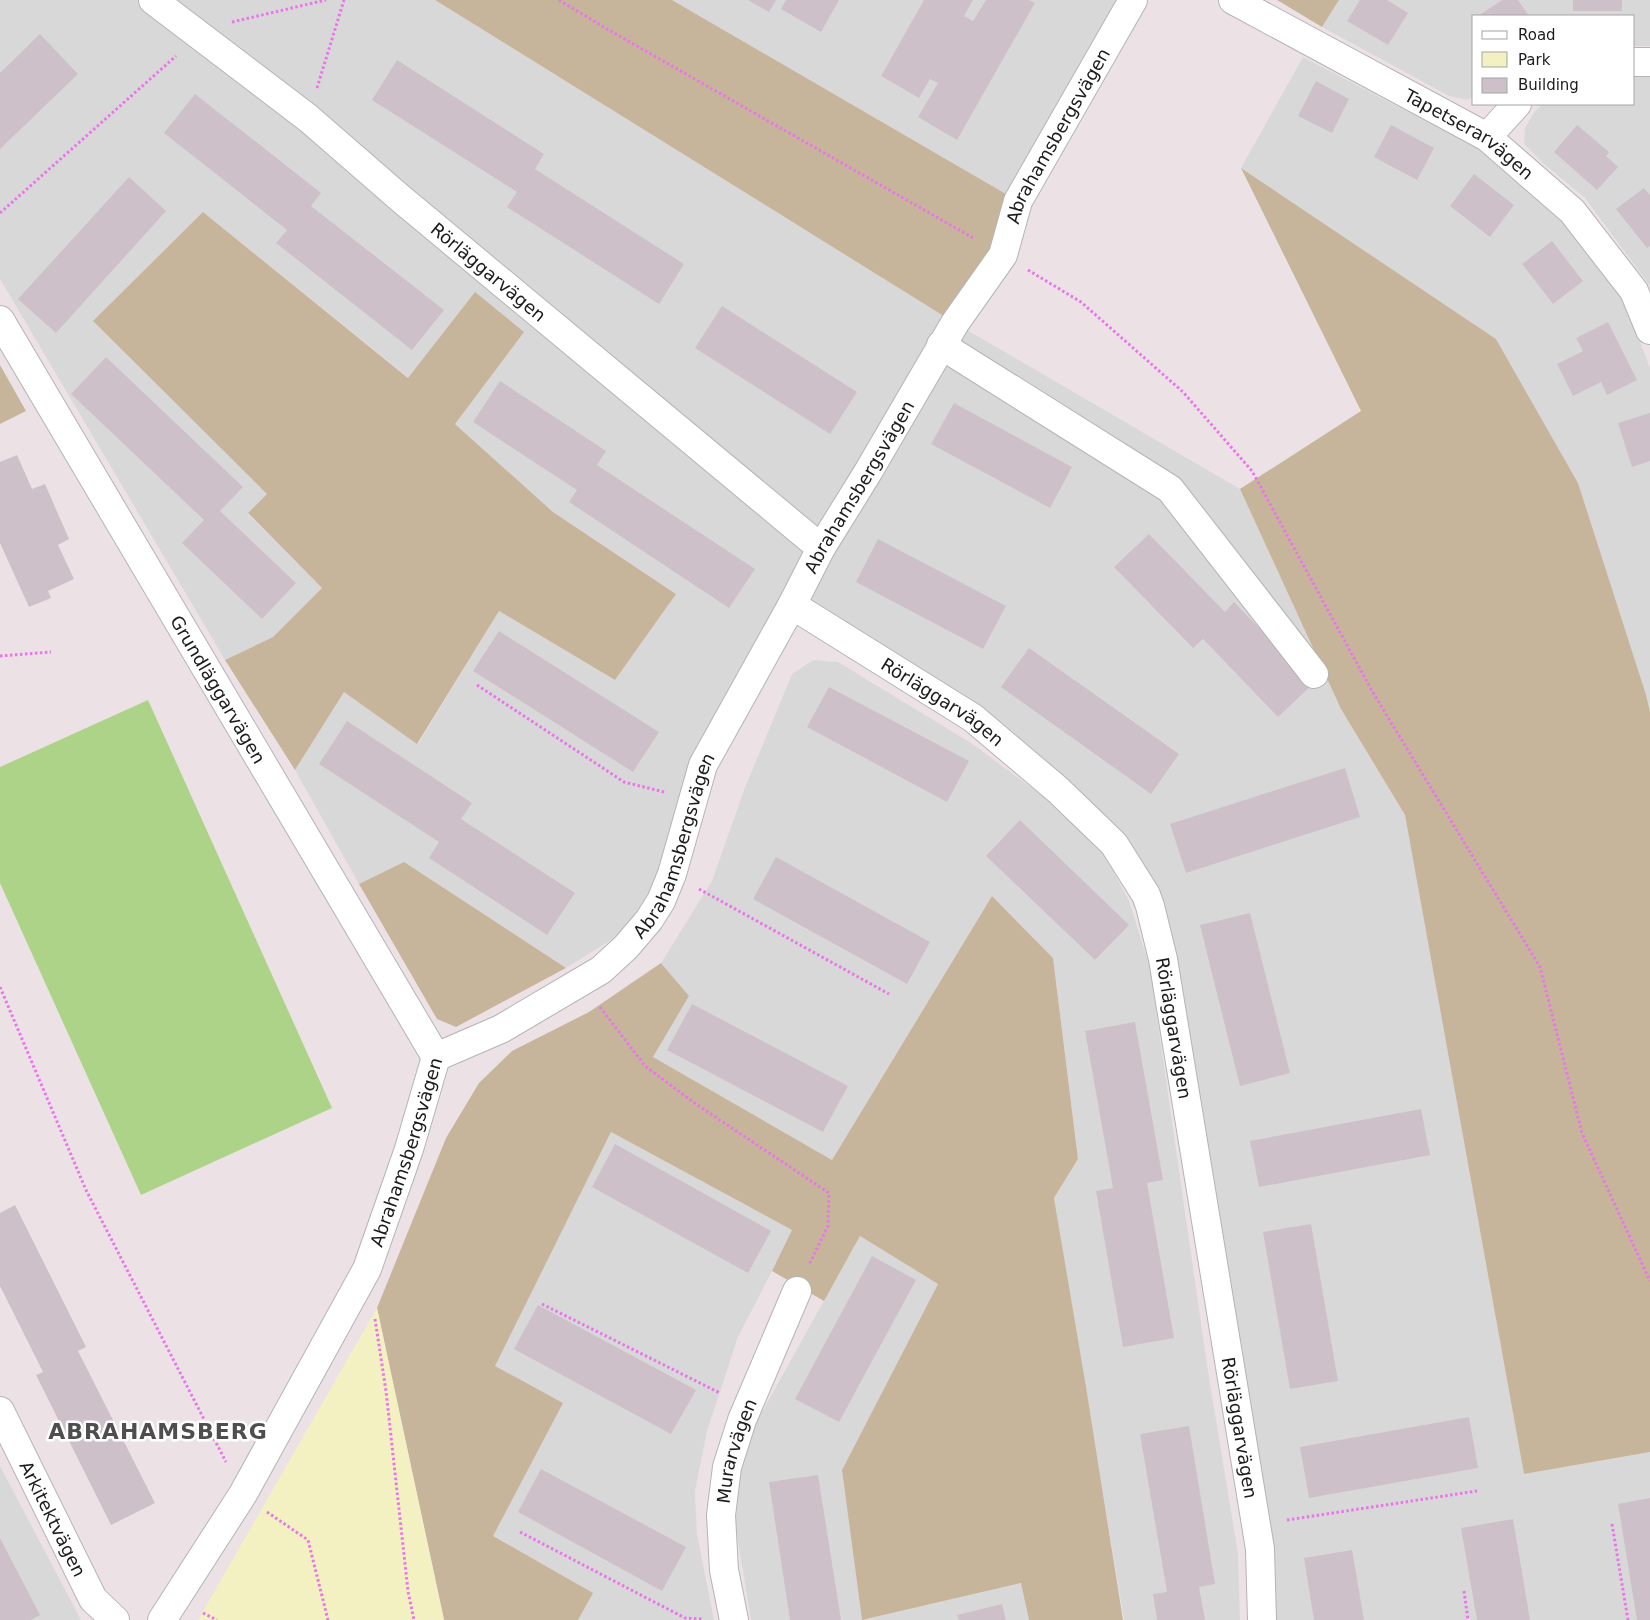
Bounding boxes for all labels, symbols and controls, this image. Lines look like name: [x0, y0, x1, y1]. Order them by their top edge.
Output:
legend: [1472, 15, 1635, 105]
text: Road: [1518, 26, 1556, 44]
street label: Abrahamsbergsvägen: [1002, 44, 1114, 226]
text: Park: [1518, 51, 1551, 69]
text: Building: [1518, 76, 1579, 94]
street label: Tapetserarvägen: [1400, 84, 1538, 183]
street label: Rörläggarvägen: [427, 218, 550, 326]
street label: Abrahamsbergsvägen: [799, 396, 918, 577]
street label: Grundläggarvägen: [166, 611, 270, 767]
street label: Rörläggarvägen: [878, 653, 1008, 750]
street label: Abrahamsbergsvägen: [628, 749, 718, 942]
street label: Rörläggarvägen: [1152, 956, 1196, 1100]
street label: Abrahamsbergsvägen: [365, 1055, 446, 1249]
street label: Rörläggarvägen: [1218, 1355, 1262, 1500]
street label: Murarvägen: [712, 1395, 760, 1505]
district label: ABRAHAMSBERG: [48, 1419, 268, 1444]
street label: Arkitektvägen: [16, 1457, 91, 1580]

